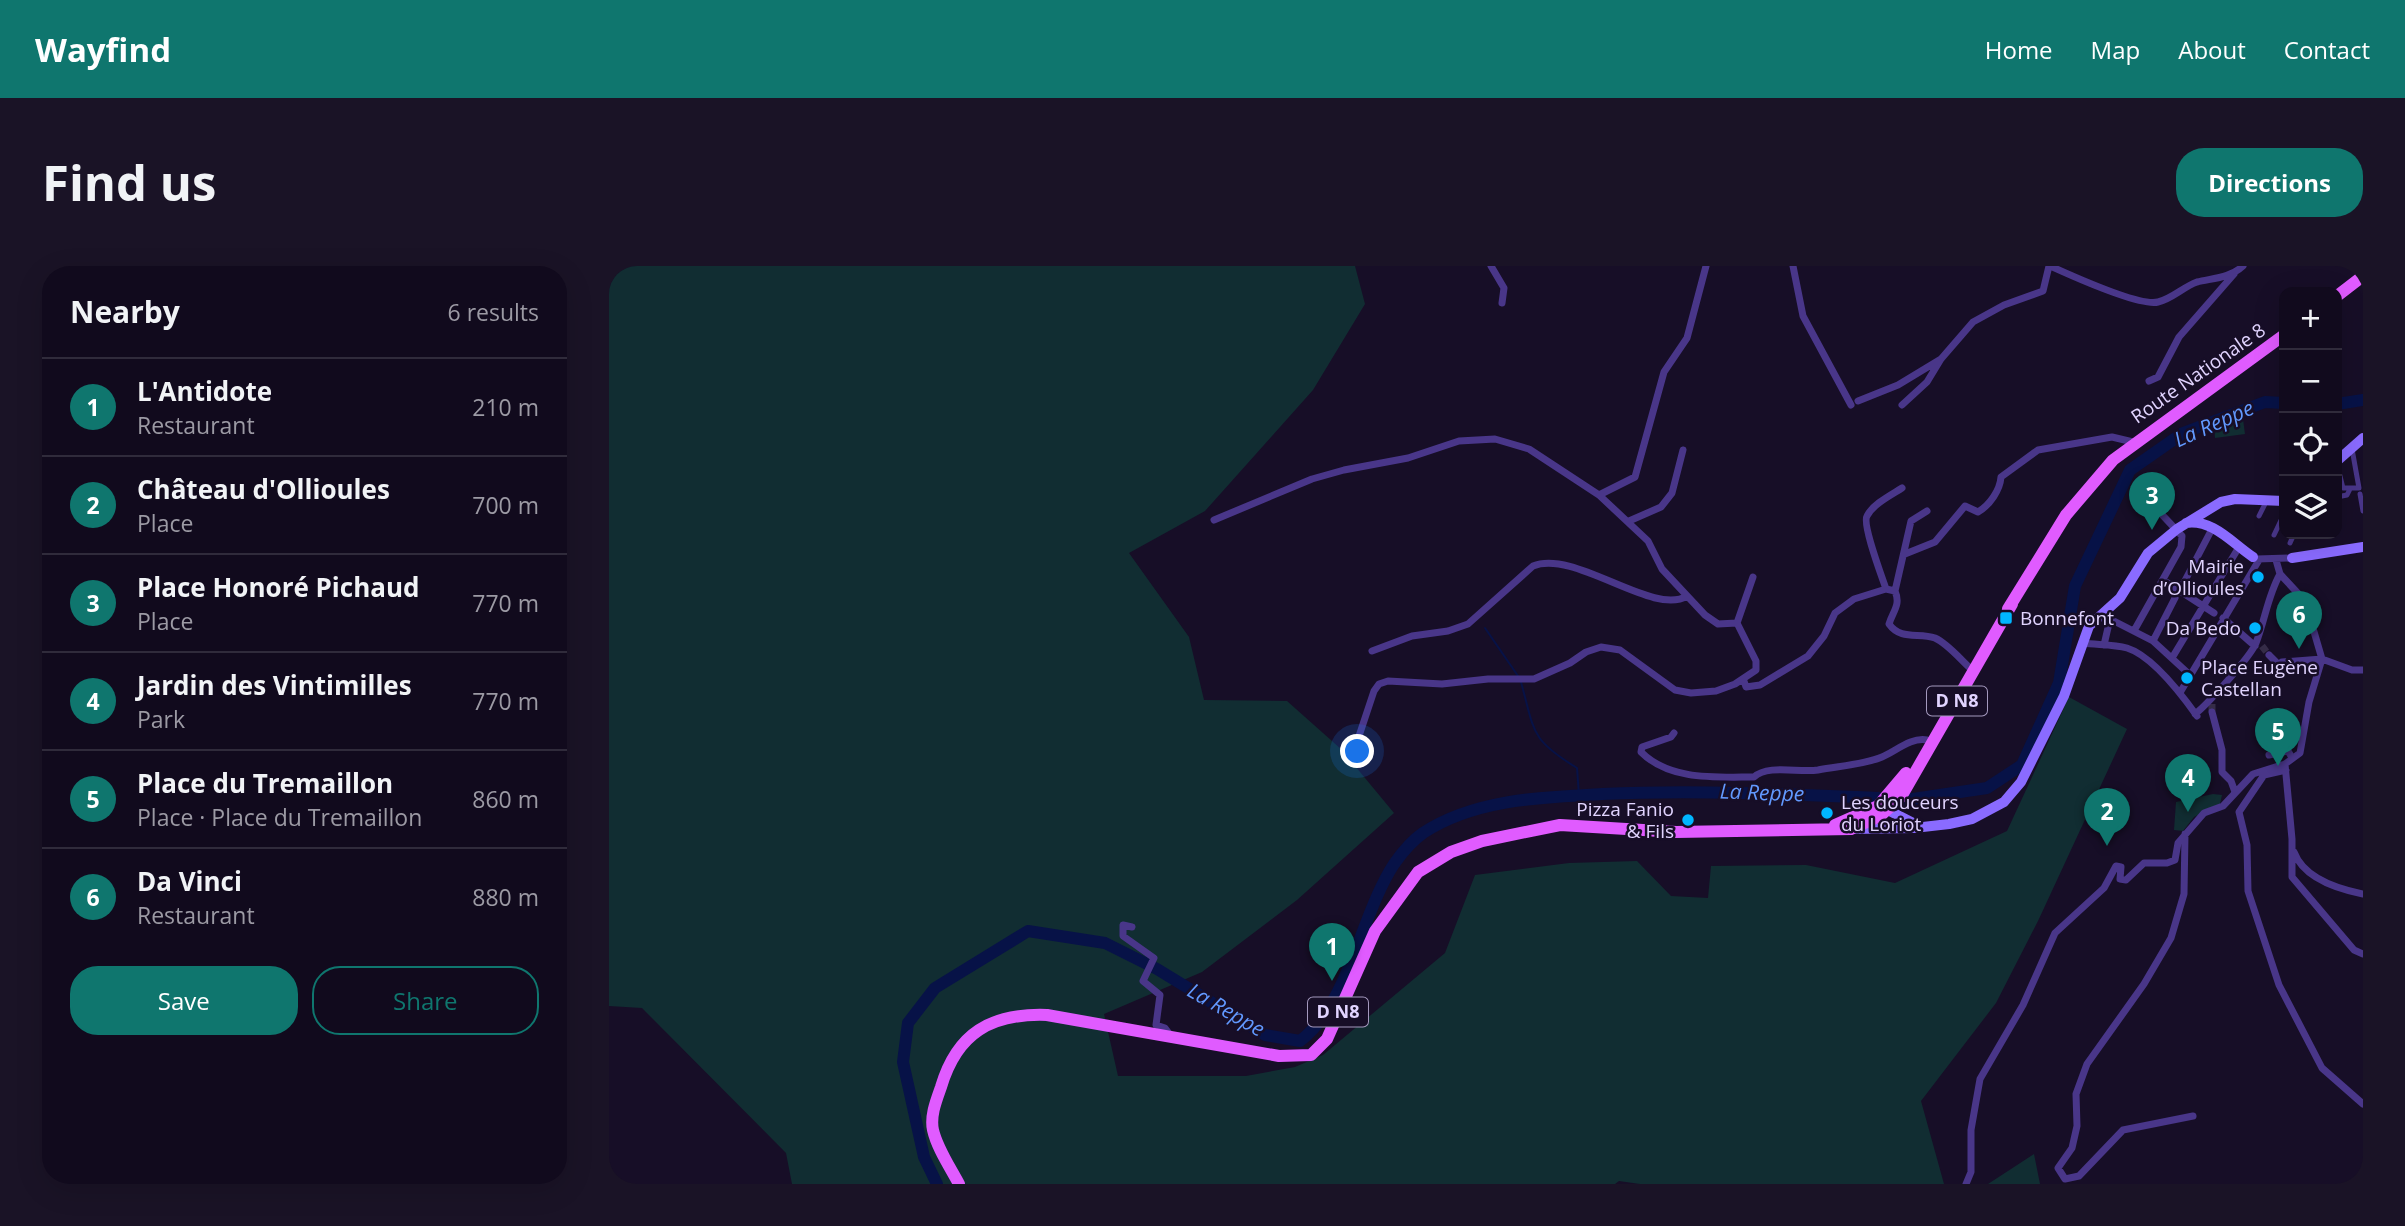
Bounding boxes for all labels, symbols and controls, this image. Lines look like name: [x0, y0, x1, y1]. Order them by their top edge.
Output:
text: Wayfind: [35, 27, 171, 72]
text: Home: [1985, 33, 2053, 66]
text: Map: [2091, 33, 2140, 66]
text: About: [2178, 33, 2246, 66]
text: Contact: [2284, 33, 2370, 66]
button: Directions: [2176, 148, 2363, 217]
text: Find us: [42, 149, 216, 215]
map controls: [2279, 287, 2342, 539]
button: +: [2279, 287, 2342, 350]
text: Nearby: [70, 291, 180, 332]
text: 6 results: [448, 296, 539, 328]
street label: Route Nationale 8: [2126, 317, 2270, 429]
button: −: [2279, 350, 2342, 413]
text: L'Antidote: [137, 373, 272, 409]
text: 1: [86, 391, 100, 423]
text: 210 m: [472, 391, 539, 423]
water label: La Reppe: [2169, 393, 2258, 453]
text: Restaurant: [137, 409, 255, 441]
button: locate: [2279, 413, 2342, 476]
text: Château d'Ollioules: [137, 471, 390, 507]
pin: 3: [2129, 472, 2175, 530]
button: layers: [2279, 476, 2342, 539]
text: 2: [86, 489, 100, 521]
text: 700 m: [472, 489, 539, 521]
text: Place: [137, 507, 193, 539]
place label: Mairie d’Ollioules: [2152, 553, 2244, 601]
text: Place Honoré Pichaud: [137, 569, 420, 605]
marker: Mairie d’Ollioules: [2250, 569, 2266, 585]
text: 3: [86, 587, 100, 619]
text: 770 m: [472, 587, 539, 619]
pin: 6: [2276, 591, 2322, 649]
text: Place: [137, 605, 193, 637]
place label: Bonnefont: [2020, 605, 2114, 631]
marker: Bonnefont: [1998, 610, 2014, 626]
place label: Da Bedo: [2166, 615, 2241, 641]
marker: Da Bedo: [2247, 620, 2263, 636]
place label: Place Eugène Castellan: [2201, 654, 2318, 702]
text: Jardin des Vintimilles: [137, 667, 412, 703]
marker: Place Eugène Castellan: [2179, 670, 2195, 686]
text: 4: [86, 685, 100, 717]
text: 770 m: [472, 685, 539, 717]
road number: D N8: [1927, 687, 1987, 716]
text: Park: [137, 703, 185, 735]
pin: 5: [2255, 708, 2301, 766]
your location: [1340, 734, 1374, 768]
pin: 4: [2165, 754, 2211, 812]
text: Place du Tremaillon: [137, 765, 393, 801]
water label: La Reppe: [1719, 777, 1805, 807]
text: 5: [86, 783, 100, 815]
text: 860 m: [472, 783, 539, 815]
pin: 2: [2084, 788, 2130, 846]
place label: Les douceurs du Loriot: [1841, 789, 1959, 837]
place label: Pizza Fanio & Fils: [1576, 796, 1674, 844]
text: Place · Place du Tremaillon: [137, 801, 422, 833]
marker: Les douceurs du Loriot: [1819, 805, 1835, 821]
marker: Pizza Fanio & Fils: [1680, 812, 1696, 828]
text: Da Vinci: [137, 863, 242, 899]
text: 6: [86, 881, 100, 913]
text: 880 m: [472, 881, 539, 913]
text: Restaurant: [137, 899, 255, 931]
pin: 1: [1309, 923, 1355, 981]
button: Save: [70, 966, 298, 1035]
button: Share: [312, 966, 539, 1035]
water label: La Reppe: [1183, 976, 1270, 1042]
road number: D N8: [1308, 998, 1368, 1026]

